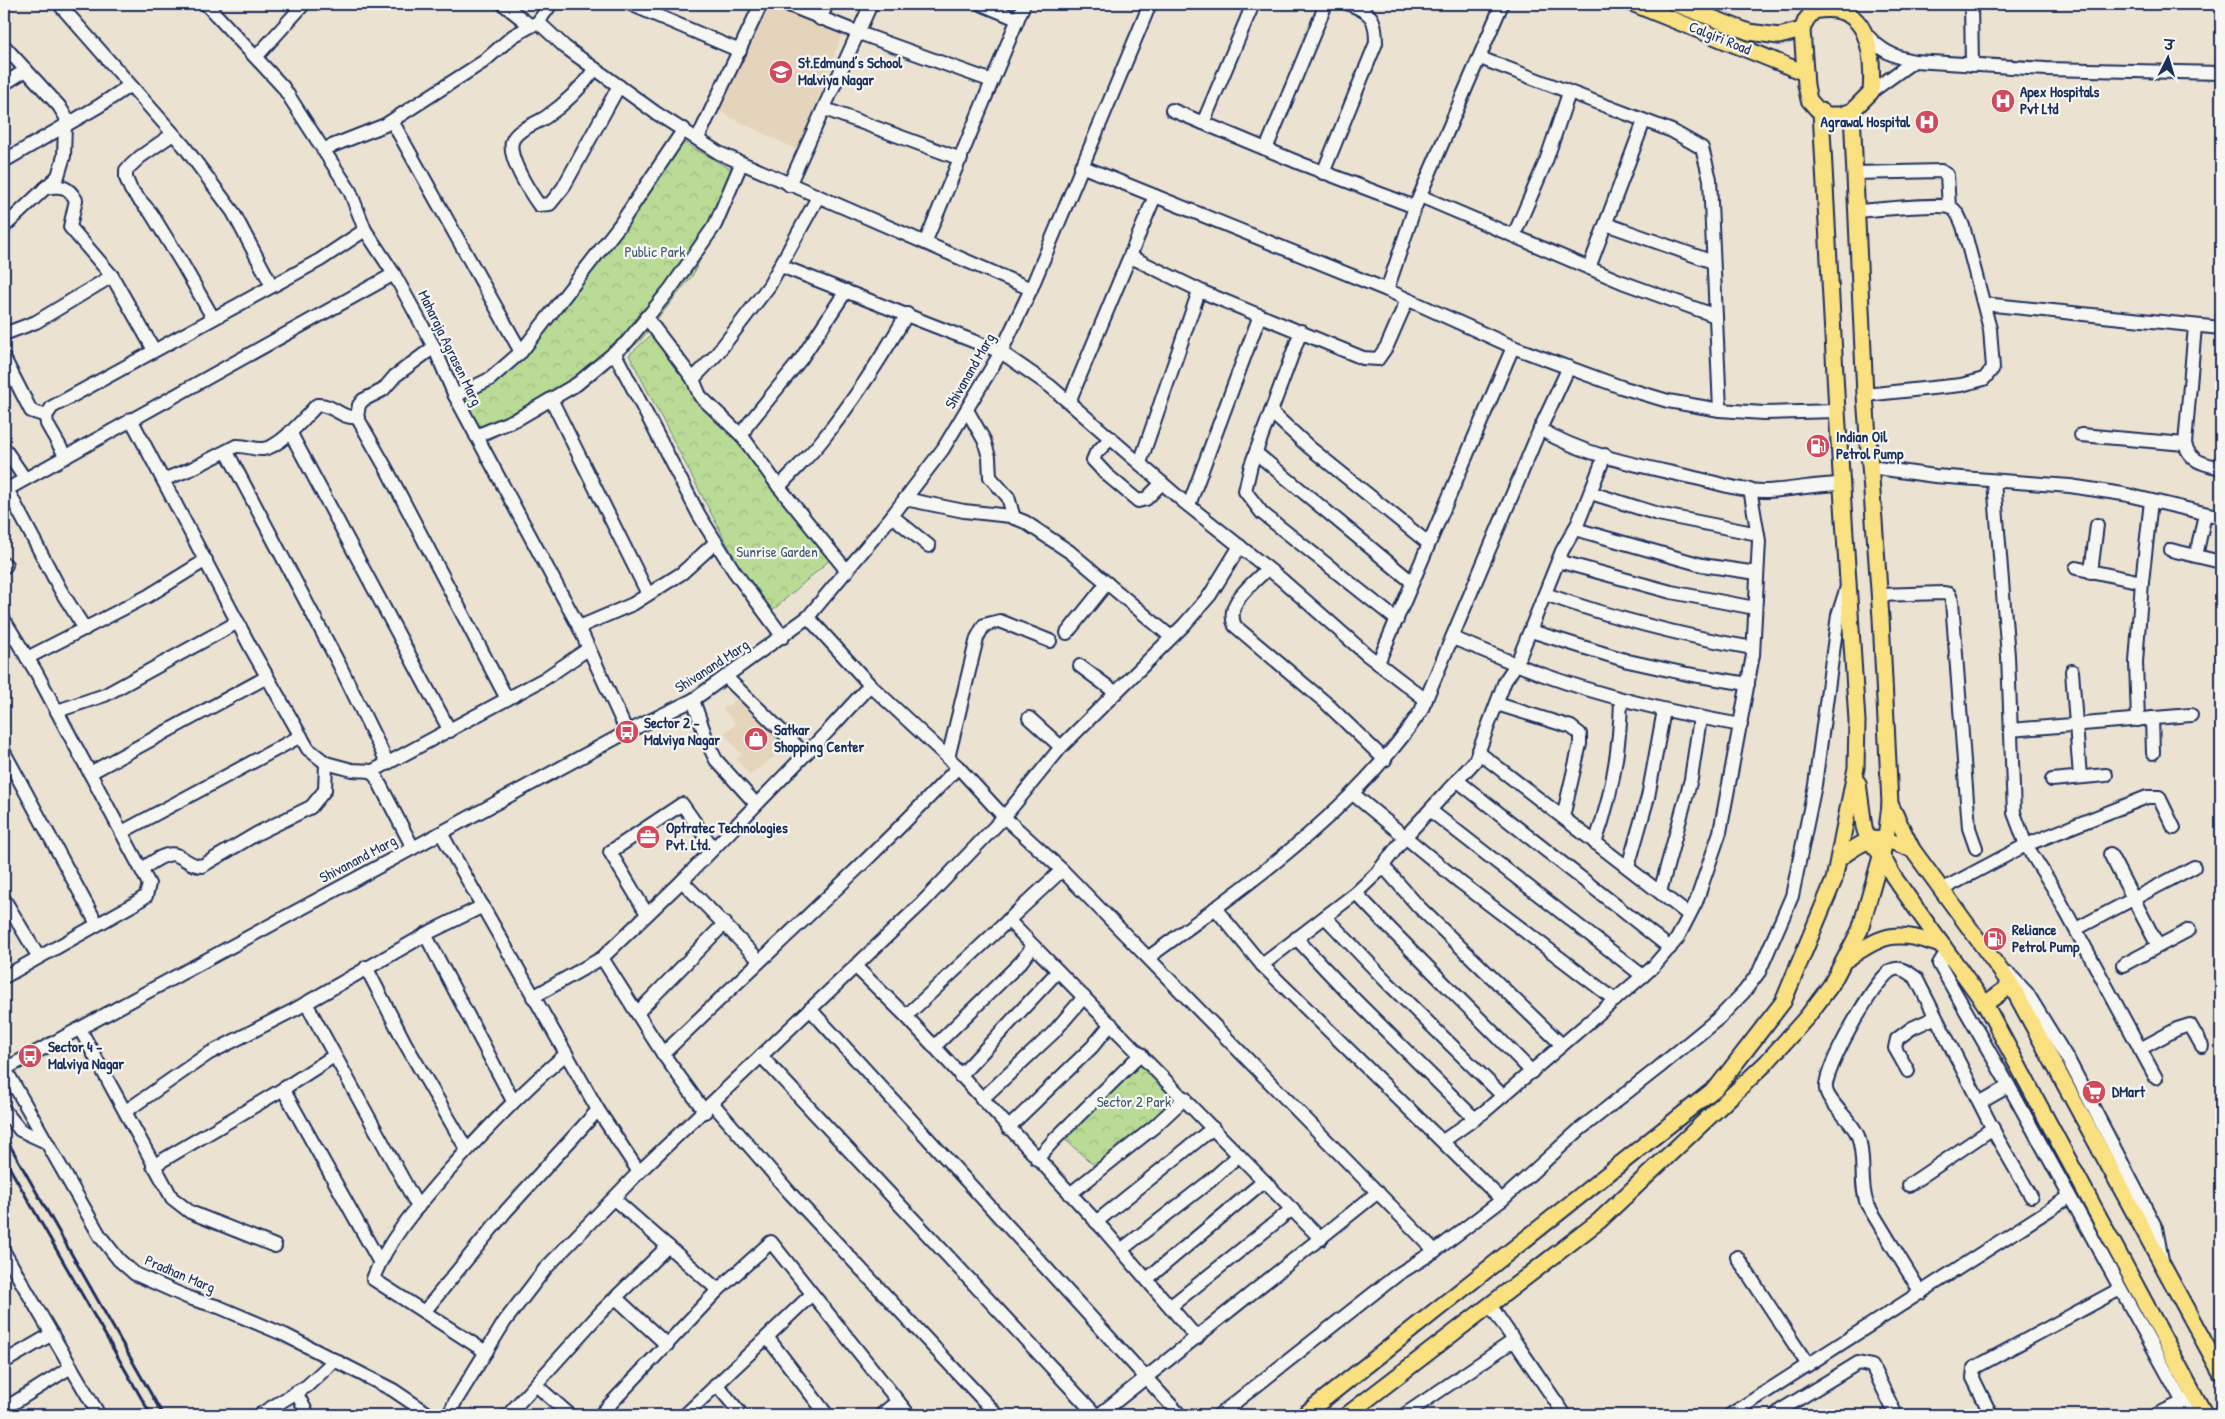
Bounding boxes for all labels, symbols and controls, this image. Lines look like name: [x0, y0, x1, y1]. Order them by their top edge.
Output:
street label: Calgiri Road: [1686, 16, 1755, 60]
north arrow: [2142, 32, 2192, 82]
text: उ: [2162, 35, 2176, 55]
place label: St.Edmund’s School Malviya Nagar: [798, 52, 903, 91]
school or university icon: St.Edmund’s School Malviya Nagar: [768, 59, 794, 85]
place label: Apex Hospitals Pvt Ltd: [2020, 81, 2100, 119]
hospital icon: Apex Hospitals Pvt Ltd: [1990, 88, 2016, 114]
hospital icon: Agrawal Hospital: [1914, 109, 1940, 135]
place label: Agrawal Hospital: [1820, 111, 1911, 133]
park label: Public Park: [624, 241, 686, 262]
street label: Maharaja Agrasen Marg: [413, 286, 488, 409]
street label: Shivanand Marg: [939, 329, 1000, 413]
place label: Indian Oil Petrol Pump: [1836, 426, 1904, 465]
fuel station icon: Indian Oil Petrol Pump: [1805, 433, 1831, 459]
park label: Sunrise Garden: [736, 541, 818, 562]
street label: Shivanand Marg: [671, 634, 753, 697]
place label: Sector 2 - Malviya Nagar: [644, 712, 720, 751]
bus stop icon: Sector 2 - Malviya Nagar: [614, 719, 640, 745]
place label: Satkar Shopping Center: [774, 719, 864, 758]
shop icon: Satkar Shopping Center: [743, 726, 769, 752]
place label: Optratec Technologies Pvt. Ltd.: [666, 817, 788, 855]
office icon: Optratec Technologies Pvt. Ltd.: [635, 824, 661, 850]
street label: Shivanand Marg: [316, 829, 400, 888]
place label: Reliance Petrol Pump: [2012, 919, 2080, 958]
fuel station icon: Reliance Petrol Pump: [1982, 926, 2008, 952]
place label: Sector 4 - Malviya Nagar: [48, 1036, 124, 1075]
bus stop icon: Sector 4 - Malviya Nagar: [17, 1043, 43, 1069]
supermarket icon: DMart: [2081, 1079, 2107, 1105]
place label: DMart: [2112, 1081, 2146, 1102]
park label: Sector 2 Park: [1097, 1091, 1171, 1112]
street label: Pradhan Marg: [142, 1249, 219, 1298]

